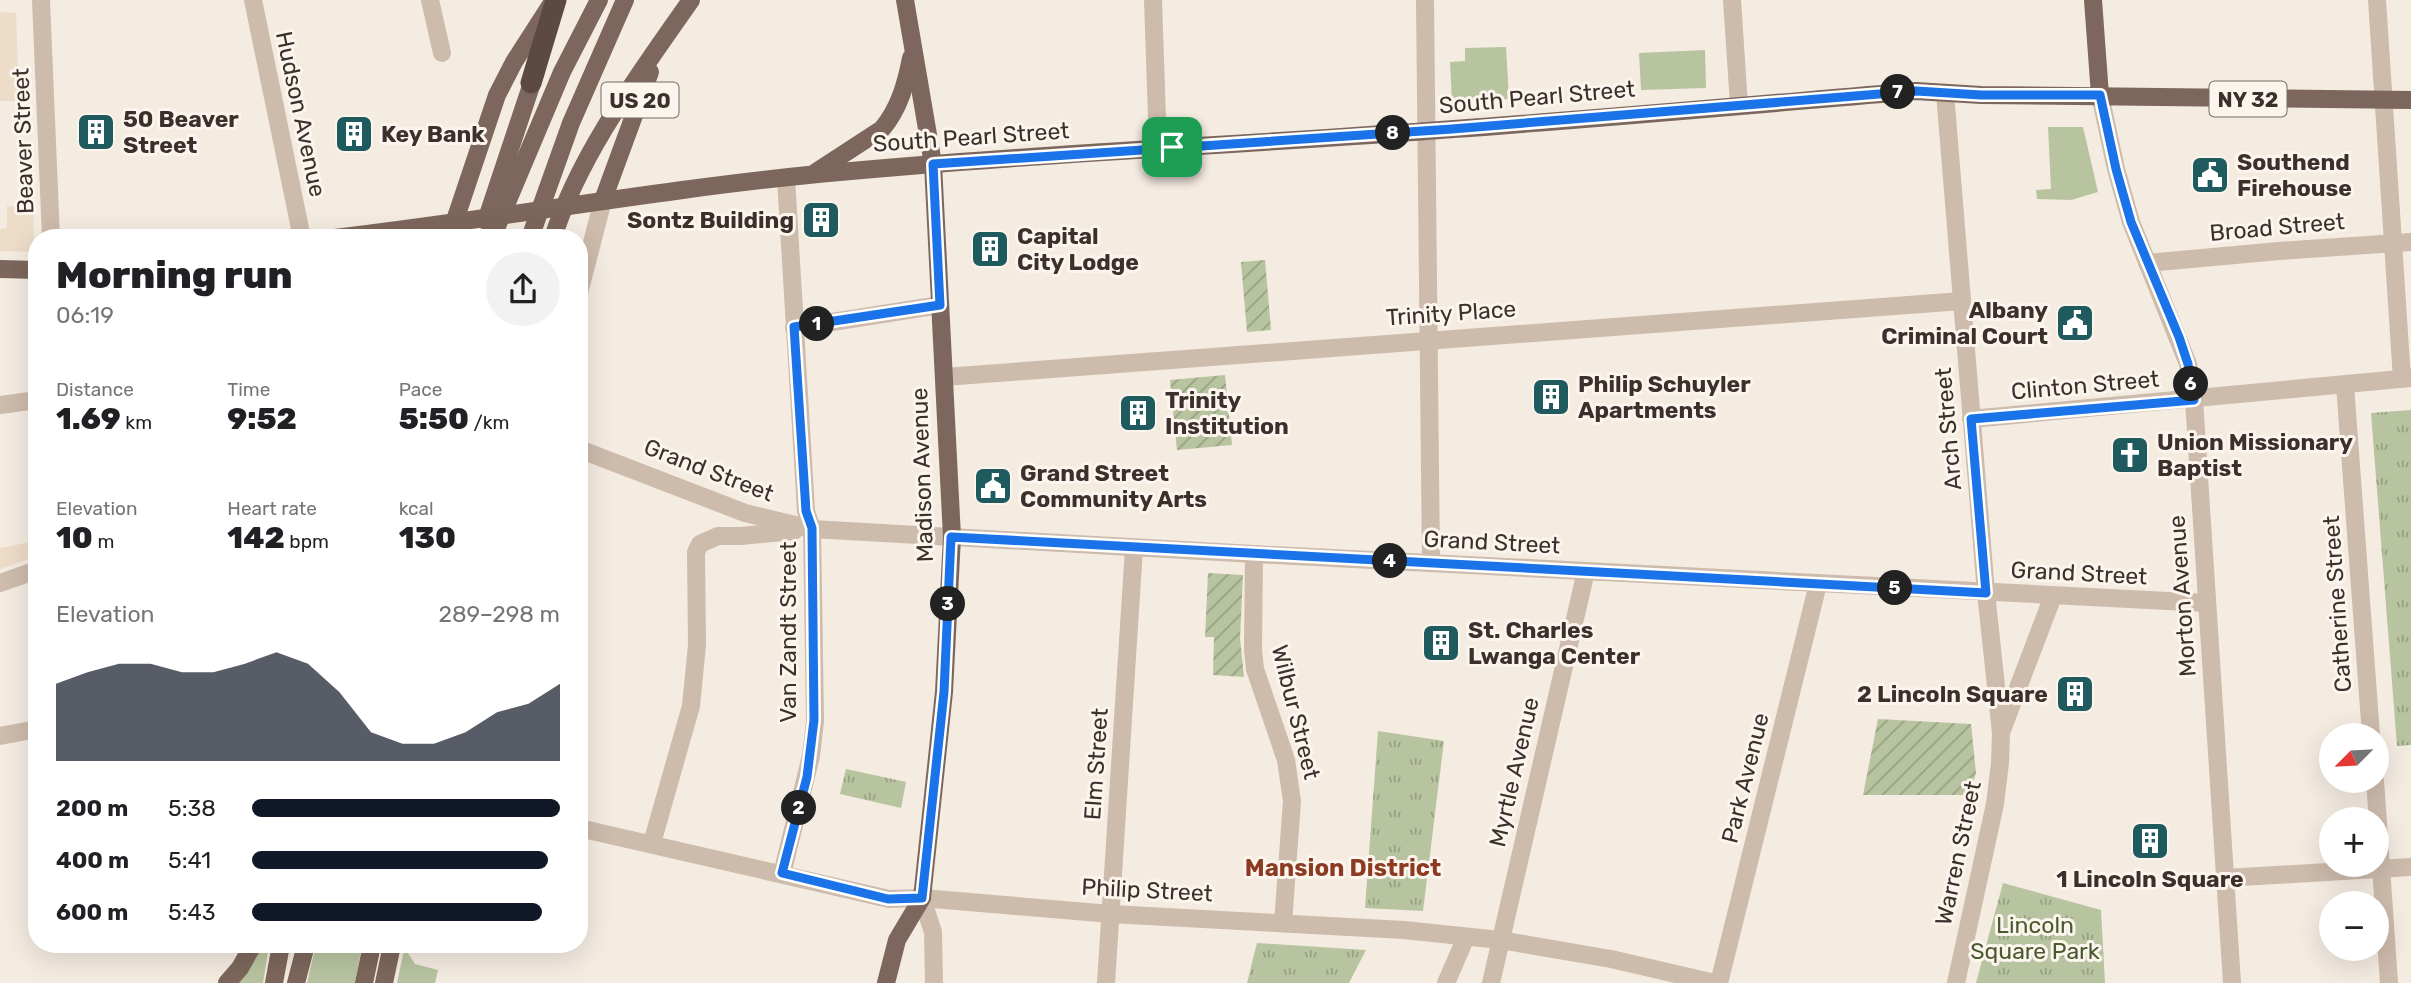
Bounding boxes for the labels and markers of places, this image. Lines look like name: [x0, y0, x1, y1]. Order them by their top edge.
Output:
pin: 7: [1881, 74, 1916, 110]
place label: 50 Beaver Street: [123, 105, 239, 159]
building icon: 50 Beaver Street: [75, 111, 117, 153]
building icon: Key Bank: [333, 113, 375, 155]
pin: 8: [1376, 116, 1410, 150]
pin: [1142, 117, 1202, 177]
place label: Key Bank: [381, 120, 485, 148]
place label: Southend Firehouse: [2237, 148, 2352, 202]
public building icon: Southend Firehouse: [2189, 154, 2231, 196]
building icon: Sontz Building: [800, 199, 842, 241]
place label: Sontz Building: [627, 206, 794, 234]
place label: Capital City Lodge: [1017, 222, 1139, 276]
building icon: Capital City Lodge: [969, 228, 1011, 270]
place label: Albany Criminal Court: [1881, 296, 2048, 350]
public building icon: Albany Criminal Court: [2054, 302, 2096, 344]
pin: 1: [800, 306, 834, 342]
pin: 6: [2174, 366, 2208, 402]
place label: Philip Schuyler Apartments: [1578, 370, 1751, 424]
building icon: Philip Schuyler Apartments: [1530, 376, 1572, 418]
place label: Trinity Institution: [1165, 386, 1289, 440]
building icon: Trinity Institution: [1117, 392, 1159, 434]
place label: Union Missionary Baptist: [2157, 428, 2353, 482]
church icon: Union Missionary Baptist: [2109, 434, 2151, 476]
place label: Grand Street Community Arts: [1020, 459, 1207, 513]
public building icon: Grand Street Community Arts: [972, 465, 1014, 507]
pin: 4: [1372, 544, 1408, 578]
pin: 5: [1878, 570, 1912, 606]
pin: 3: [930, 586, 965, 622]
place label: St. Charles Lwanga Center: [1468, 616, 1641, 670]
building icon: St. Charles Lwanga Center: [1420, 622, 1462, 664]
building icon: 2 Lincoln Square: [2054, 673, 2096, 715]
place label: 2 Lincoln Square: [1857, 680, 2048, 708]
pin: 2: [782, 790, 816, 826]
building icon: 1 Lincoln Square: [2129, 820, 2171, 862]
place label: 1 Lincoln Square: [2056, 865, 2244, 893]

